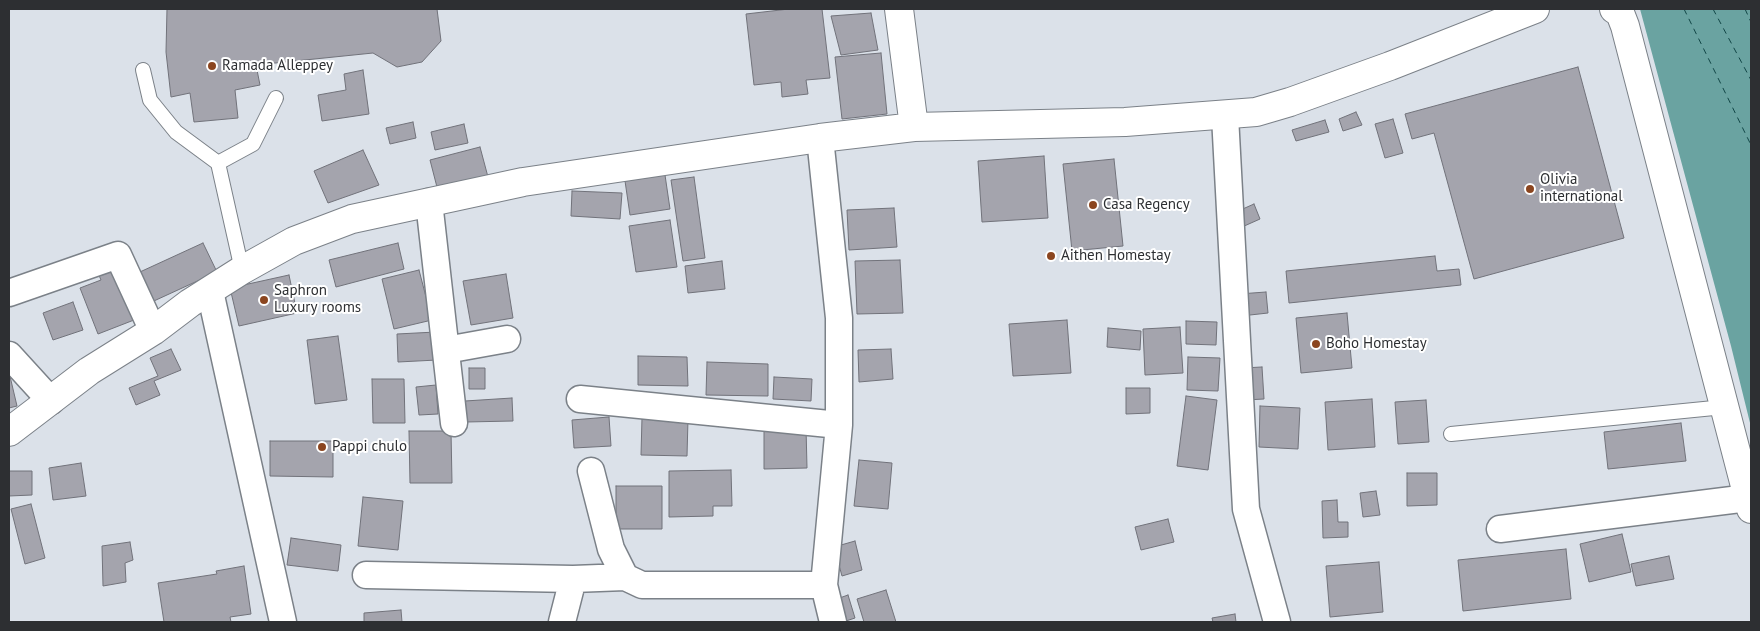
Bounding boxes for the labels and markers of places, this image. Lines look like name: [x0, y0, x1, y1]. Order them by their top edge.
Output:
place label: Ramada Alleppey: [222, 57, 333, 75]
marker: Ramada Alleppey: [206, 60, 218, 72]
place label: Olivia international: [1540, 171, 1623, 206]
marker: Olivia international: [1524, 183, 1536, 195]
place label: Casa Regency: [1103, 196, 1190, 214]
marker: Casa Regency: [1087, 199, 1099, 211]
place label: Aithen Homestay: [1061, 247, 1171, 265]
marker: Aithen Homestay: [1045, 250, 1057, 262]
place label: Saphron Luxury rooms: [274, 282, 361, 317]
marker: Saphron Luxury rooms: [258, 294, 270, 306]
place label: Boho Homestay: [1326, 335, 1427, 353]
marker: Boho Homestay: [1310, 338, 1322, 350]
place label: Pappi chulo: [332, 438, 407, 456]
marker: Pappi chulo: [316, 441, 328, 453]

